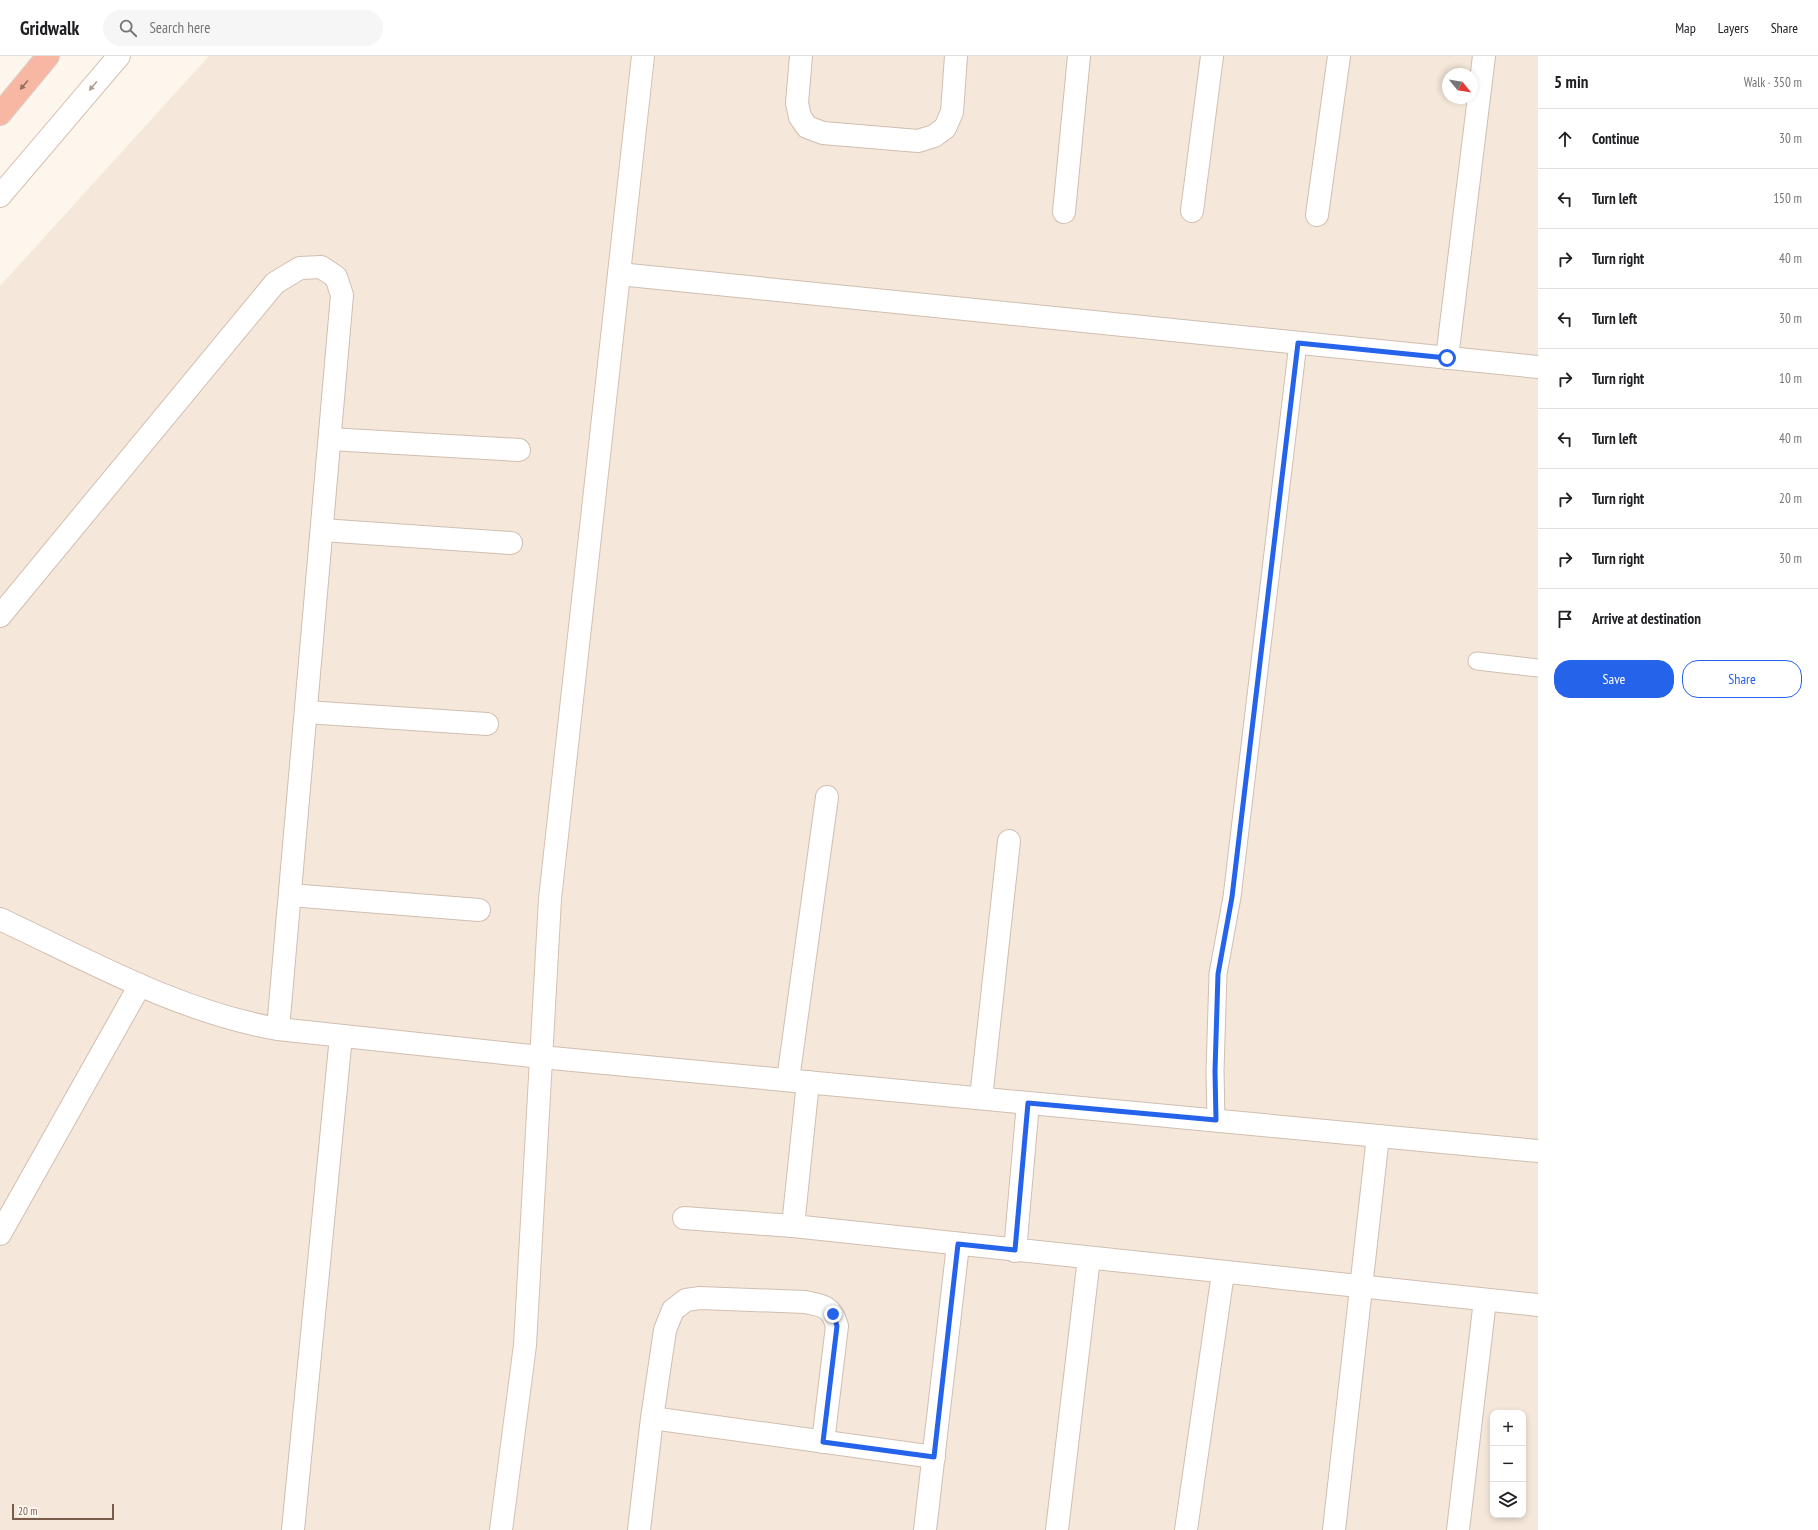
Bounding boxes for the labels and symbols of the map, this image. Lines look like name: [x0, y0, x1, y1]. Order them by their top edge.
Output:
north arrow: [1442, 68, 1478, 104]
one-way arrow: [20, 79, 29, 90]
one-way arrow: [89, 80, 98, 91]
route start: [1438, 349, 1456, 367]
route end: [824, 1305, 842, 1323]
scale bar: [12, 1502, 114, 1521]

